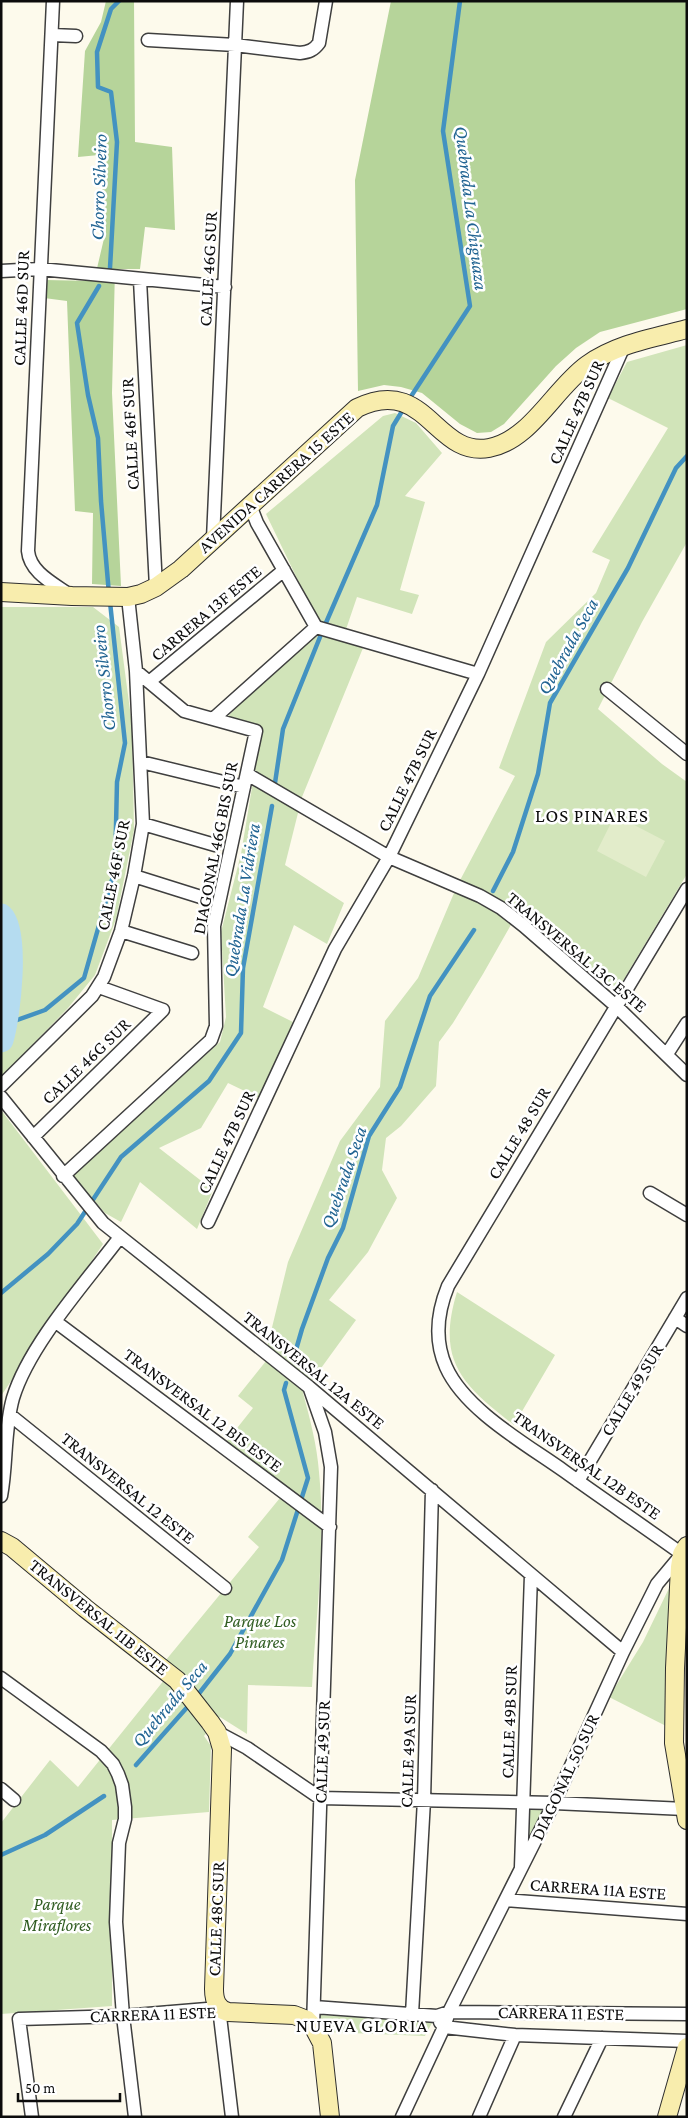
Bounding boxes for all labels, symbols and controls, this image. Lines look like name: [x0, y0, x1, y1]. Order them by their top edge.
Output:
water label: Quebrada La Chiguaza: [451, 125, 492, 291]
water label: Chorro Silveiro: [86, 134, 111, 241]
street label: CALLE 46G SUR: [195, 210, 221, 327]
street label: CALLE 46D SUR: [9, 249, 33, 366]
street label: CALLE 47B SUR: [544, 356, 608, 467]
street label: CALLE 46F SUR: [117, 376, 143, 491]
street label: AVENIDA CARRERA 15 ESTE: [194, 407, 358, 557]
street label: CARRERA 13F ESTE: [147, 561, 265, 665]
water label: Quebrada Seca: [533, 595, 602, 698]
water label: Chorro Silveiro: [87, 624, 119, 732]
street label: CALLE 47B SUR: [373, 724, 441, 835]
street label: DIAGONAL 46G BIS SUR: [188, 759, 242, 936]
district label: LOS PINARES: [535, 805, 649, 826]
street label: CALLE 46F SUR: [92, 817, 134, 932]
water label: Quebrada La Vidriera: [219, 822, 264, 978]
street label: TRANSVERSAL 13C ESTE: [503, 888, 651, 1017]
street label: CALLE 46G SUR: [38, 1013, 135, 1108]
street label: CALLE 48 SUR: [484, 1082, 555, 1183]
street label: CALLE 47B SUR: [193, 1086, 259, 1197]
water label: Quebrada Seca: [316, 1123, 371, 1231]
street label: TRANSVERSAL 12A ESTE: [239, 1307, 389, 1433]
street label: CALLE 49 SUR: [597, 1340, 668, 1439]
street label: TRANSVERSAL 12 BIS ESTE: [120, 1344, 286, 1476]
street label: TRANSVERSAL 12B ESTE: [509, 1406, 665, 1524]
street label: TRANSVERSAL 12 ESTE: [57, 1428, 199, 1548]
street label: TRANSVERSAL 11B ESTE: [25, 1555, 173, 1679]
park label: Parque Los Pinares: [224, 1611, 297, 1652]
water label: Quebrada Seca: [127, 1656, 212, 1751]
street label: CALLE 49B SUR: [497, 1664, 521, 1779]
street label: CALLE 49A SUR: [396, 1693, 420, 1808]
street label: CALLE 49 SUR: [310, 1699, 334, 1804]
street label: DIAGONAL 50 SUR: [527, 1710, 604, 1844]
street label: CALLE 48C SUR: [204, 1860, 228, 1977]
street label: CARRERA 11A ESTE: [529, 1874, 667, 1904]
park label: Parque Miraflores: [22, 1894, 92, 1935]
street label: CARRERA 11 ESTE: [89, 2002, 217, 2026]
street label: CARRERA 11 ESTE: [498, 2002, 625, 2024]
district label: NUEVA GLORIA: [296, 2015, 428, 2036]
scale bar: [18, 2070, 120, 2102]
text: 50 m: [25, 2080, 55, 2096]

